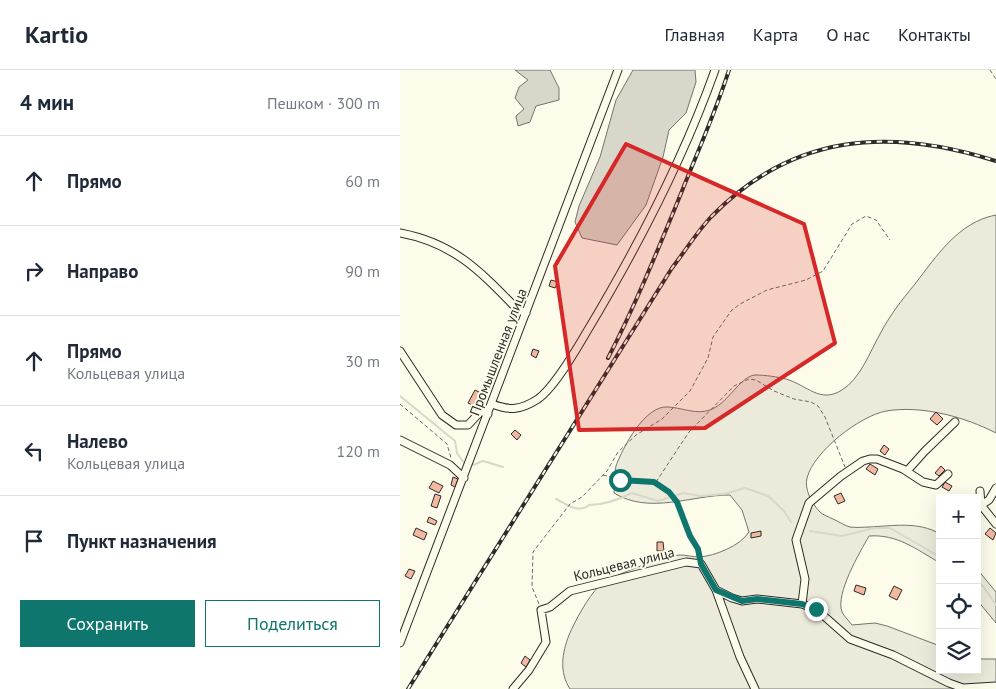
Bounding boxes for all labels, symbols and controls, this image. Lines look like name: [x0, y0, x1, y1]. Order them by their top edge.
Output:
text: Kartio: [25, 19, 88, 50]
text: Главная: [664, 23, 725, 46]
text: Карта: [753, 23, 798, 46]
text: О нас: [826, 23, 870, 46]
text: Контакты: [898, 23, 971, 46]
text: 4 мин: [20, 89, 74, 116]
text: Пешком · 300 m: [267, 93, 380, 113]
icon: ahead: [20, 167, 48, 195]
text: Прямо: [67, 169, 122, 193]
text: 60 m: [345, 171, 380, 191]
icon: right: [20, 257, 48, 285]
text: Направо: [67, 259, 138, 283]
text: 90 m: [345, 261, 380, 281]
street label: Промышленная улица: [465, 286, 531, 418]
text: Прямо: [67, 339, 122, 363]
icon: ahead: [20, 347, 48, 375]
text: 30 m: [345, 351, 380, 371]
text: Кольцевая улица: [67, 363, 185, 383]
text: Налево: [67, 429, 128, 453]
icon: left: [20, 437, 48, 465]
text: 120 m: [337, 441, 380, 461]
text: Кольцевая улица: [67, 453, 185, 473]
route start: [609, 469, 632, 492]
map controls: [936, 494, 981, 674]
button: +: [936, 494, 981, 539]
icon: arrive: [20, 527, 48, 555]
text: Пункт назначения: [67, 529, 217, 553]
button: −: [936, 539, 981, 584]
street label: Кольцевая улица: [572, 543, 676, 585]
button: locate: [936, 584, 981, 629]
route end: [805, 598, 828, 621]
button: Сохранить: [20, 600, 195, 647]
button: Поделиться: [205, 600, 380, 647]
button: layers: [936, 629, 981, 674]

